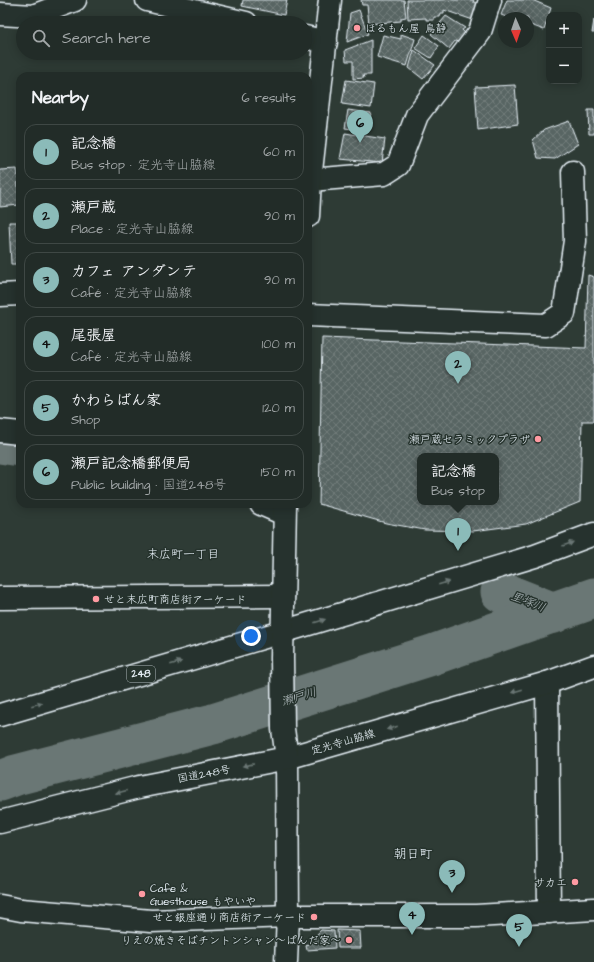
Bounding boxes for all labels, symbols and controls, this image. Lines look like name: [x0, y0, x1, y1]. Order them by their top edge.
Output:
north arrow: [498, 12, 534, 48]
map controls: [546, 12, 582, 84]
button: +: [546, 12, 582, 48]
search box: [16, 16, 312, 60]
place label: ほるもん屋 鳥静: [365, 21, 446, 36]
marker: ほるもん屋 鳥静: [352, 23, 362, 33]
icon: search: [30, 27, 52, 49]
text: Search here: [62, 28, 151, 49]
button: −: [546, 48, 582, 84]
text: Nearby: [32, 86, 89, 110]
text: 6 results: [241, 89, 296, 107]
pin: 6: [347, 110, 373, 143]
text: 記念橋: [71, 133, 116, 154]
text: 1: [45, 143, 47, 161]
text: 60 m: [263, 143, 295, 161]
text: Bus stop · 定光寺山脇線: [71, 156, 215, 174]
text: 瀬戸蔵: [71, 197, 116, 218]
text: 2: [42, 207, 50, 225]
text: 90 m: [264, 207, 295, 225]
text: Place · 定光寺山脇線: [71, 220, 193, 238]
text: カフェ アンダンテ: [71, 261, 197, 282]
text: 3: [43, 271, 49, 289]
text: 90 m: [264, 271, 295, 289]
text: Café · 定光寺山脇線: [71, 284, 192, 302]
text: 尾張屋: [71, 325, 116, 346]
text: 4: [42, 335, 50, 353]
text: 100 m: [262, 335, 295, 353]
text: Café · 定光寺山脇線: [71, 348, 192, 366]
pin: 2: [445, 351, 471, 384]
text: かわらばん家: [71, 390, 161, 411]
text: 5: [41, 399, 51, 417]
text: 120 m: [262, 399, 295, 417]
text: Shop: [71, 411, 100, 429]
place label: 瀬戸蔵セラミックプラザ: [409, 432, 530, 447]
marker: 瀬戸蔵セラミックプラザ: [533, 434, 543, 444]
text: 瀬戸記念橋郵便局: [71, 453, 191, 474]
popup: [417, 453, 499, 505]
text: 記念橋: [431, 461, 476, 482]
text: 6: [42, 463, 50, 481]
text: 150 m: [261, 463, 295, 481]
text: Public building · 国道248号: [71, 476, 226, 494]
text: Bus stop: [431, 482, 485, 500]
pin: 1: [445, 518, 471, 551]
one-way arrow: [562, 540, 574, 546]
district label: 末広町一丁目: [147, 546, 219, 563]
one-way arrow: [438, 580, 450, 586]
water label: 里塚川: [508, 588, 548, 616]
place label: せと末広町商店街アーケード: [104, 592, 247, 607]
marker: せと末広町商店街アーケード: [91, 594, 101, 604]
one-way arrow: [314, 618, 326, 624]
your location: [241, 626, 261, 646]
one-way arrow: [170, 660, 182, 666]
road number: 248: [127, 666, 155, 682]
water label: 瀬戸川: [279, 684, 319, 710]
one-way arrow: [511, 688, 523, 694]
one-way arrow: [32, 701, 44, 707]
one-way arrow: [386, 725, 398, 731]
street label: 定光寺山脇線: [309, 726, 377, 758]
street label: 国道248号: [176, 761, 232, 787]
one-way arrow: [242, 763, 254, 769]
one-way arrow: [115, 789, 127, 795]
district label: 朝日町: [393, 845, 433, 863]
pin: 3: [439, 860, 465, 893]
place label: サカエ: [534, 875, 567, 890]
marker: サカエ: [570, 877, 580, 887]
place label: Cafe & Guesthouse もやいや: [150, 881, 256, 909]
marker: Cafe & Guesthouse もやいや: [137, 889, 147, 899]
pin: 4: [399, 902, 425, 935]
place label: せと銀座通り商店街アーケード: [152, 910, 306, 925]
marker: せと銀座通り商店街アーケード: [309, 912, 319, 922]
pin: 5: [506, 914, 532, 947]
place label: りえの焼きそばチントンシャン～ぱんだ家～: [121, 933, 341, 948]
marker: りえの焼きそばチントンシャン～ぱんだ家～: [344, 935, 354, 945]

